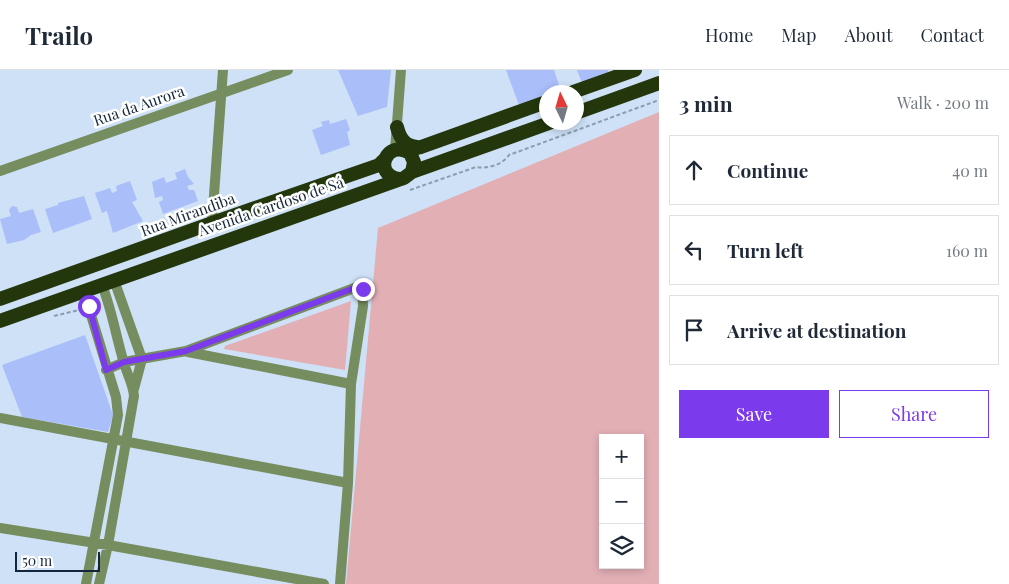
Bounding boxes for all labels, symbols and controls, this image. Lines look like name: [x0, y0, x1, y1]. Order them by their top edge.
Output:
text: Trailo: [25, 19, 93, 51]
text: Home: [705, 23, 753, 47]
text: Map: [781, 23, 816, 47]
text: About: [844, 23, 893, 47]
text: Contact: [921, 23, 984, 47]
street label: Rua da Aurora: [90, 80, 187, 130]
north arrow: [539, 85, 584, 130]
text: 3 min: [679, 89, 733, 117]
text: Walk · 200 m: [897, 92, 989, 113]
icon: ahead: [680, 156, 708, 184]
text: Continue: [727, 157, 808, 183]
text: 40 m: [952, 160, 988, 181]
street label: Avenida Cardoso de Sá: [194, 172, 347, 241]
street label: Rua Mirandiba: [138, 188, 238, 240]
icon: left: [680, 236, 708, 264]
text: Turn left: [727, 237, 804, 263]
text: 160 m: [946, 240, 988, 261]
route end: [352, 278, 375, 301]
route start: [78, 295, 101, 318]
icon: arrive: [680, 316, 708, 344]
text: Arrive at destination: [727, 317, 907, 343]
button: Save: [679, 390, 829, 438]
button: Share: [839, 390, 989, 438]
map controls: [599, 434, 644, 569]
button: +: [599, 434, 644, 479]
button: −: [599, 479, 644, 524]
button: layers: [599, 524, 644, 569]
scale bar: [15, 549, 100, 572]
text: 50 m: [22, 551, 52, 570]

